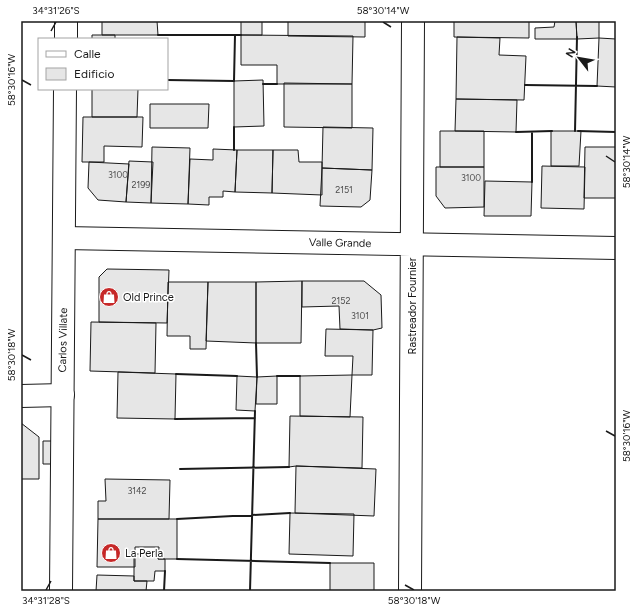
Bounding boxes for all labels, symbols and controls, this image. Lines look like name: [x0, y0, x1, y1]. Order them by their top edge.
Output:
text: 34°31'26"S: [32, 4, 80, 17]
text: 58°30'14"W: [357, 4, 410, 17]
legend: [38, 38, 168, 90]
north arrow: [559, 38, 599, 78]
text: N: [563, 46, 579, 60]
text: Calle: [74, 47, 101, 61]
text: 58°30'16"W: [5, 54, 18, 106]
text: Edificio: [74, 67, 114, 81]
text: 58°30'14"W: [620, 135, 633, 188]
house number: 3100: [108, 169, 128, 180]
house number: 3100: [461, 172, 481, 183]
house number: 2199: [132, 179, 150, 190]
house number: 2151: [335, 184, 353, 195]
street label: Valle Grande: [309, 236, 371, 250]
street label: Rastreador Fournier: [406, 257, 419, 354]
shop icon: Old Prince: [98, 286, 120, 308]
place label: Old Prince: [123, 291, 174, 304]
house number: 2152: [332, 295, 350, 306]
street label: Carlos Villate: [56, 308, 70, 372]
house number: 3101: [351, 310, 369, 321]
text: 58°30'18"W: [5, 328, 18, 381]
text: 58°30'16"W: [620, 410, 633, 462]
house number: 3142: [127, 485, 147, 496]
shop icon: La Perla: [100, 542, 122, 564]
place label: La Perla: [125, 547, 163, 560]
text: 34°31'28"S: [22, 594, 70, 607]
text: 58°30'18"W: [388, 594, 441, 607]

